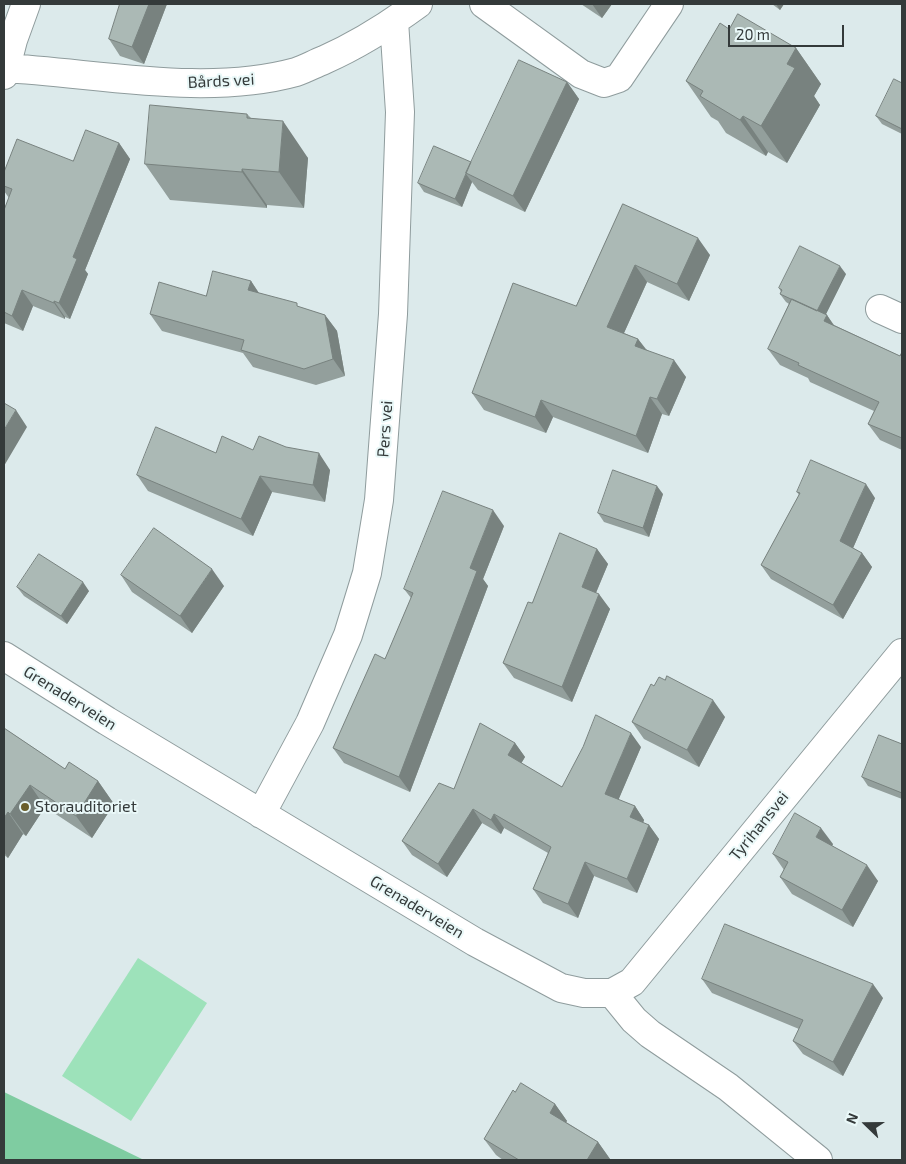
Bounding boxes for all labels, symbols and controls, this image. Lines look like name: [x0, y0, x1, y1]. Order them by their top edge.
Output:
scale bar: [731, 15, 847, 47]
text: 20 m: [736, 25, 770, 43]
street label: Bårds vei: [187, 70, 255, 92]
street label: Pers vei: [373, 400, 397, 458]
street label: Grenaderveien: [20, 662, 120, 734]
street label: Tyrihansvei: [725, 788, 793, 864]
place label: Storauditoriet: [35, 797, 137, 817]
marker: Storauditoriet: [19, 801, 31, 813]
street label: Grenaderveien: [367, 871, 467, 943]
north arrow: [841, 1099, 891, 1149]
text: N: [842, 1110, 861, 1126]

